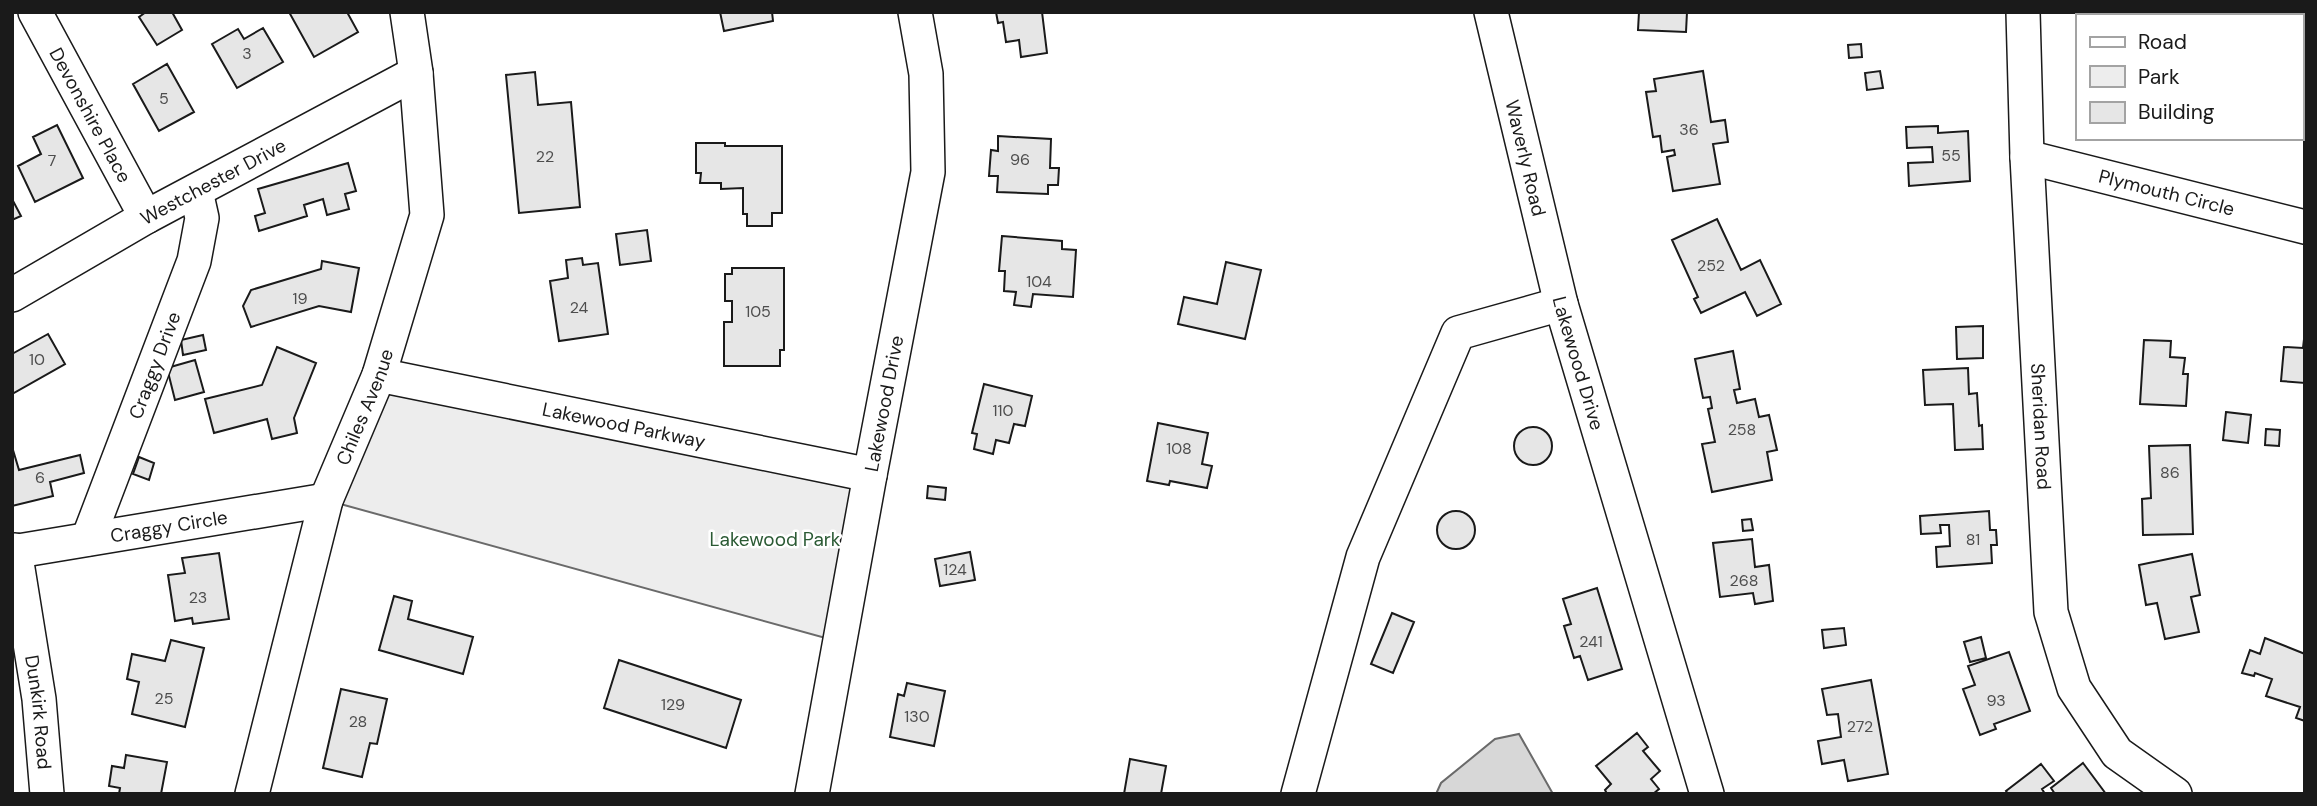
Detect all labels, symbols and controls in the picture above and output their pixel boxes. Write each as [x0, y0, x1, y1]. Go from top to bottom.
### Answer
legend [2076, 14, 2303, 140]
text: Road [2138, 28, 2187, 56]
street label: Devonshire Place [44, 43, 137, 187]
house number: 3 [242, 43, 252, 64]
text: Park [2138, 63, 2180, 91]
house number: 5 [159, 88, 169, 109]
street label: Waverly Road [1499, 97, 1552, 219]
text: Building [2138, 98, 2215, 126]
house number: 36 [1679, 119, 1699, 140]
street label: Westchester Drive [136, 133, 290, 231]
house number: 55 [1941, 145, 1961, 166]
house number: 22 [536, 146, 554, 167]
house number: 96 [1010, 149, 1030, 170]
house number: 7 [48, 150, 56, 171]
street label: Plymouth Circle [2096, 164, 2237, 222]
house number: 252 [1697, 255, 1725, 276]
house number: 104 [1026, 271, 1052, 292]
house number: 19 [292, 288, 308, 309]
street label: Lakewood Drive [1547, 294, 1610, 433]
house number: 24 [570, 297, 589, 318]
house number: 105 [745, 301, 771, 322]
street label: Craggy Drive [123, 308, 187, 423]
street label: Lakewood Drive [859, 333, 909, 474]
street label: Chiles Avenue [330, 346, 399, 469]
house number: 10 [29, 349, 45, 370]
street label: Sheridan Road [2025, 363, 2057, 491]
street label: Lakewood Parkway [540, 397, 708, 454]
house number: 110 [993, 400, 1014, 421]
house number: 258 [1728, 419, 1756, 440]
house number: 108 [1166, 438, 1192, 459]
house number: 86 [2160, 462, 2180, 483]
house number: 6 [35, 467, 45, 488]
street label: Craggy Circle [108, 504, 230, 549]
park label: Lakewood Park [710, 527, 841, 552]
house number: 81 [1966, 529, 1980, 550]
house number: 124 [943, 559, 967, 580]
house number: 268 [1730, 570, 1759, 591]
house number: 23 [189, 587, 207, 608]
house number: 241 [1579, 631, 1603, 652]
street label: Dunkirk Road [19, 653, 57, 770]
house number: 25 [155, 688, 173, 709]
house number: 93 [1986, 690, 2006, 711]
house number: 129 [661, 694, 685, 715]
house number: 130 [904, 706, 930, 727]
house number: 28 [349, 711, 367, 732]
house number: 272 [1847, 716, 1873, 737]

